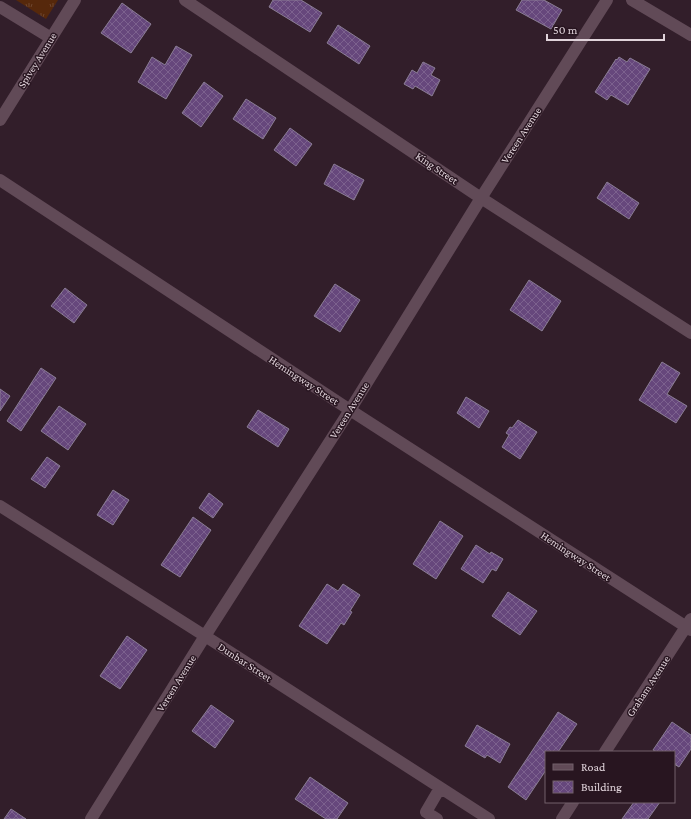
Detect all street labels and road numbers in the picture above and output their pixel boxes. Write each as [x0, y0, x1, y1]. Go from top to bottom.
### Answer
street label: Spivey Avenue [15, 30, 60, 90]
street label: Vereen Avenue [498, 105, 544, 165]
street label: King Street [413, 150, 461, 187]
street label: Hemingway Street [266, 353, 342, 408]
street label: Vereen Avenue [327, 379, 371, 440]
street label: Hemingway Street [538, 529, 614, 584]
street label: Dunbar Street [216, 640, 274, 684]
street label: Vereen Avenue [154, 652, 198, 713]
street label: Graham Avenue [624, 653, 672, 719]

